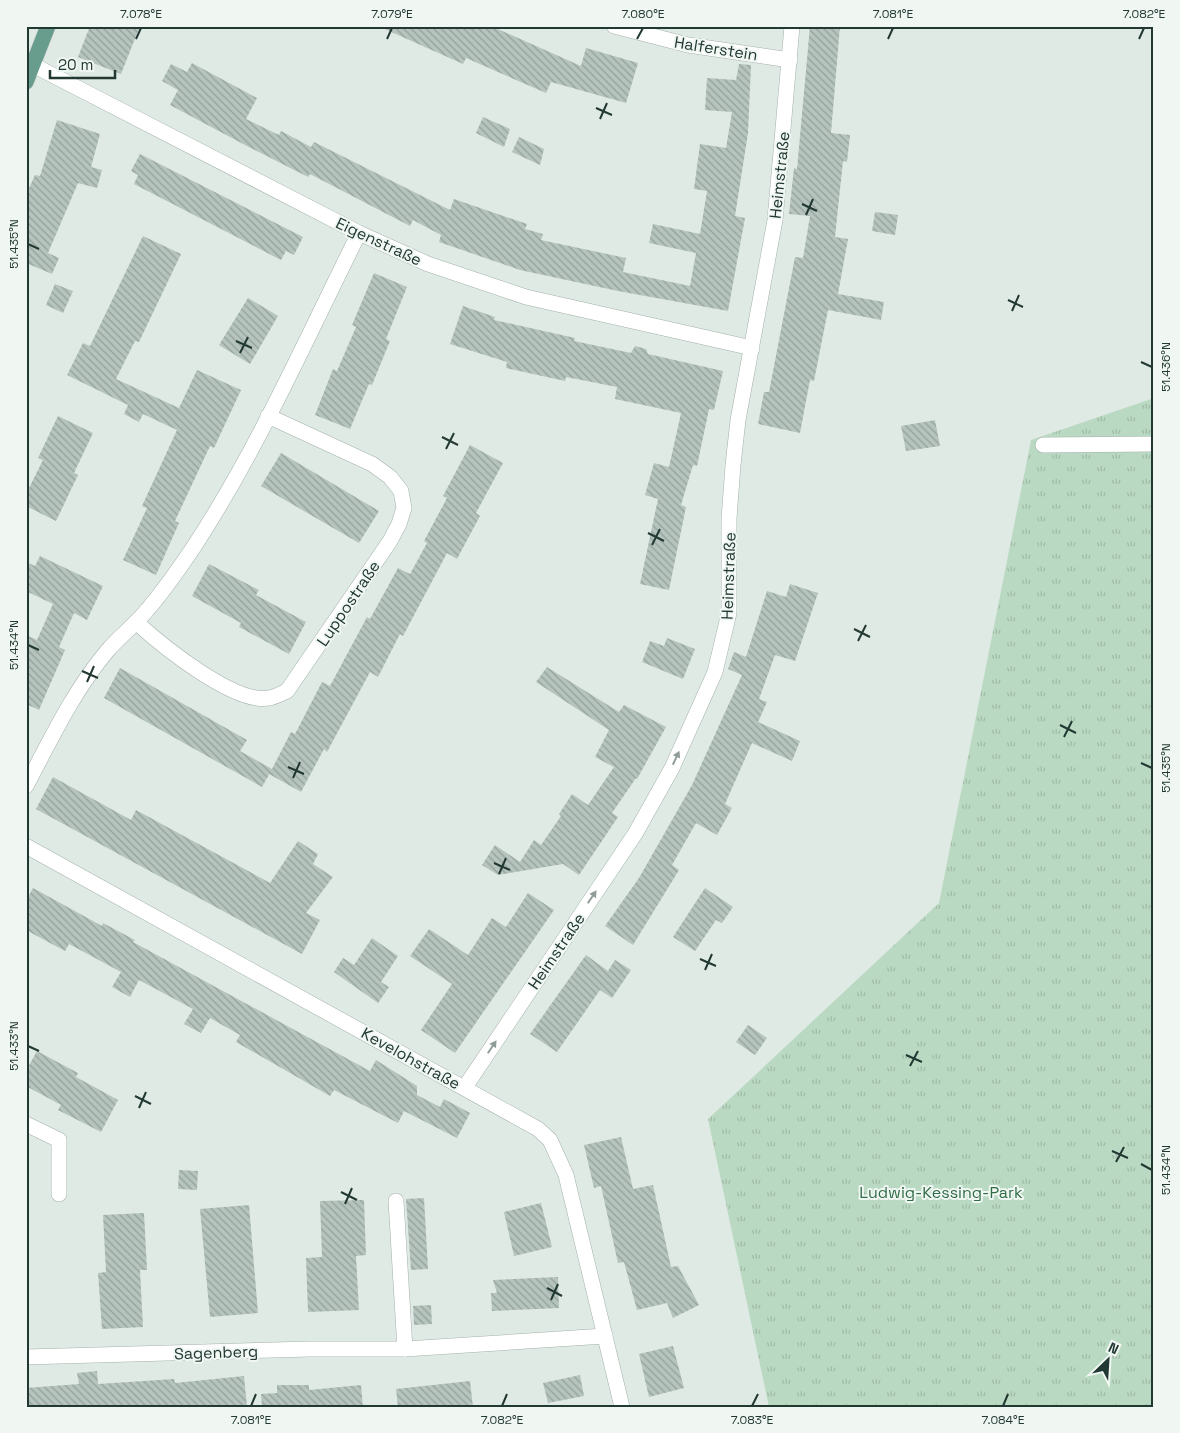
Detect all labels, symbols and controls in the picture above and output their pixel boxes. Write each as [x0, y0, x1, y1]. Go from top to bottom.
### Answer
text: 7.078°E [120, 6, 162, 22]
text: 7.079°E [371, 6, 413, 22]
text: 7.080°E [621, 6, 665, 22]
text: 7.081°E [873, 6, 913, 22]
text: 7.082°E [1123, 6, 1166, 22]
street label: Halferstein [673, 32, 759, 65]
scale bar [50, 48, 115, 80]
text: 20 m [58, 55, 93, 74]
street label: Heimstraße [764, 130, 795, 220]
street label: Eigenstraße [332, 212, 425, 271]
text: 51.435°N [6, 219, 22, 269]
text: 51.436°N [1158, 342, 1174, 392]
street label: Heimstraße [716, 532, 741, 620]
street label: Luppostraße [312, 556, 385, 650]
text: 51.434°N [6, 620, 22, 670]
text: 51.435°N [1158, 743, 1174, 793]
one-way arrow [672, 751, 680, 765]
one-way arrow [587, 891, 597, 904]
street label: Heimstraße [523, 909, 590, 994]
text: 51.433°N [6, 1021, 22, 1071]
street label: Kevelohstraße [358, 1023, 464, 1094]
one-way arrow [487, 1040, 496, 1053]
text: 51.434°N [1158, 1145, 1174, 1195]
park label: Ludwig-Kessing-Park [859, 1182, 1023, 1203]
north arrow [1082, 1336, 1132, 1386]
text: N [1105, 1338, 1122, 1358]
street label: Sagenberg [174, 1341, 258, 1364]
text: 7.081°E [231, 1412, 271, 1428]
text: 7.082°E [481, 1412, 524, 1428]
text: 7.083°E [731, 1412, 774, 1428]
text: 7.084°E [982, 1412, 1025, 1428]

